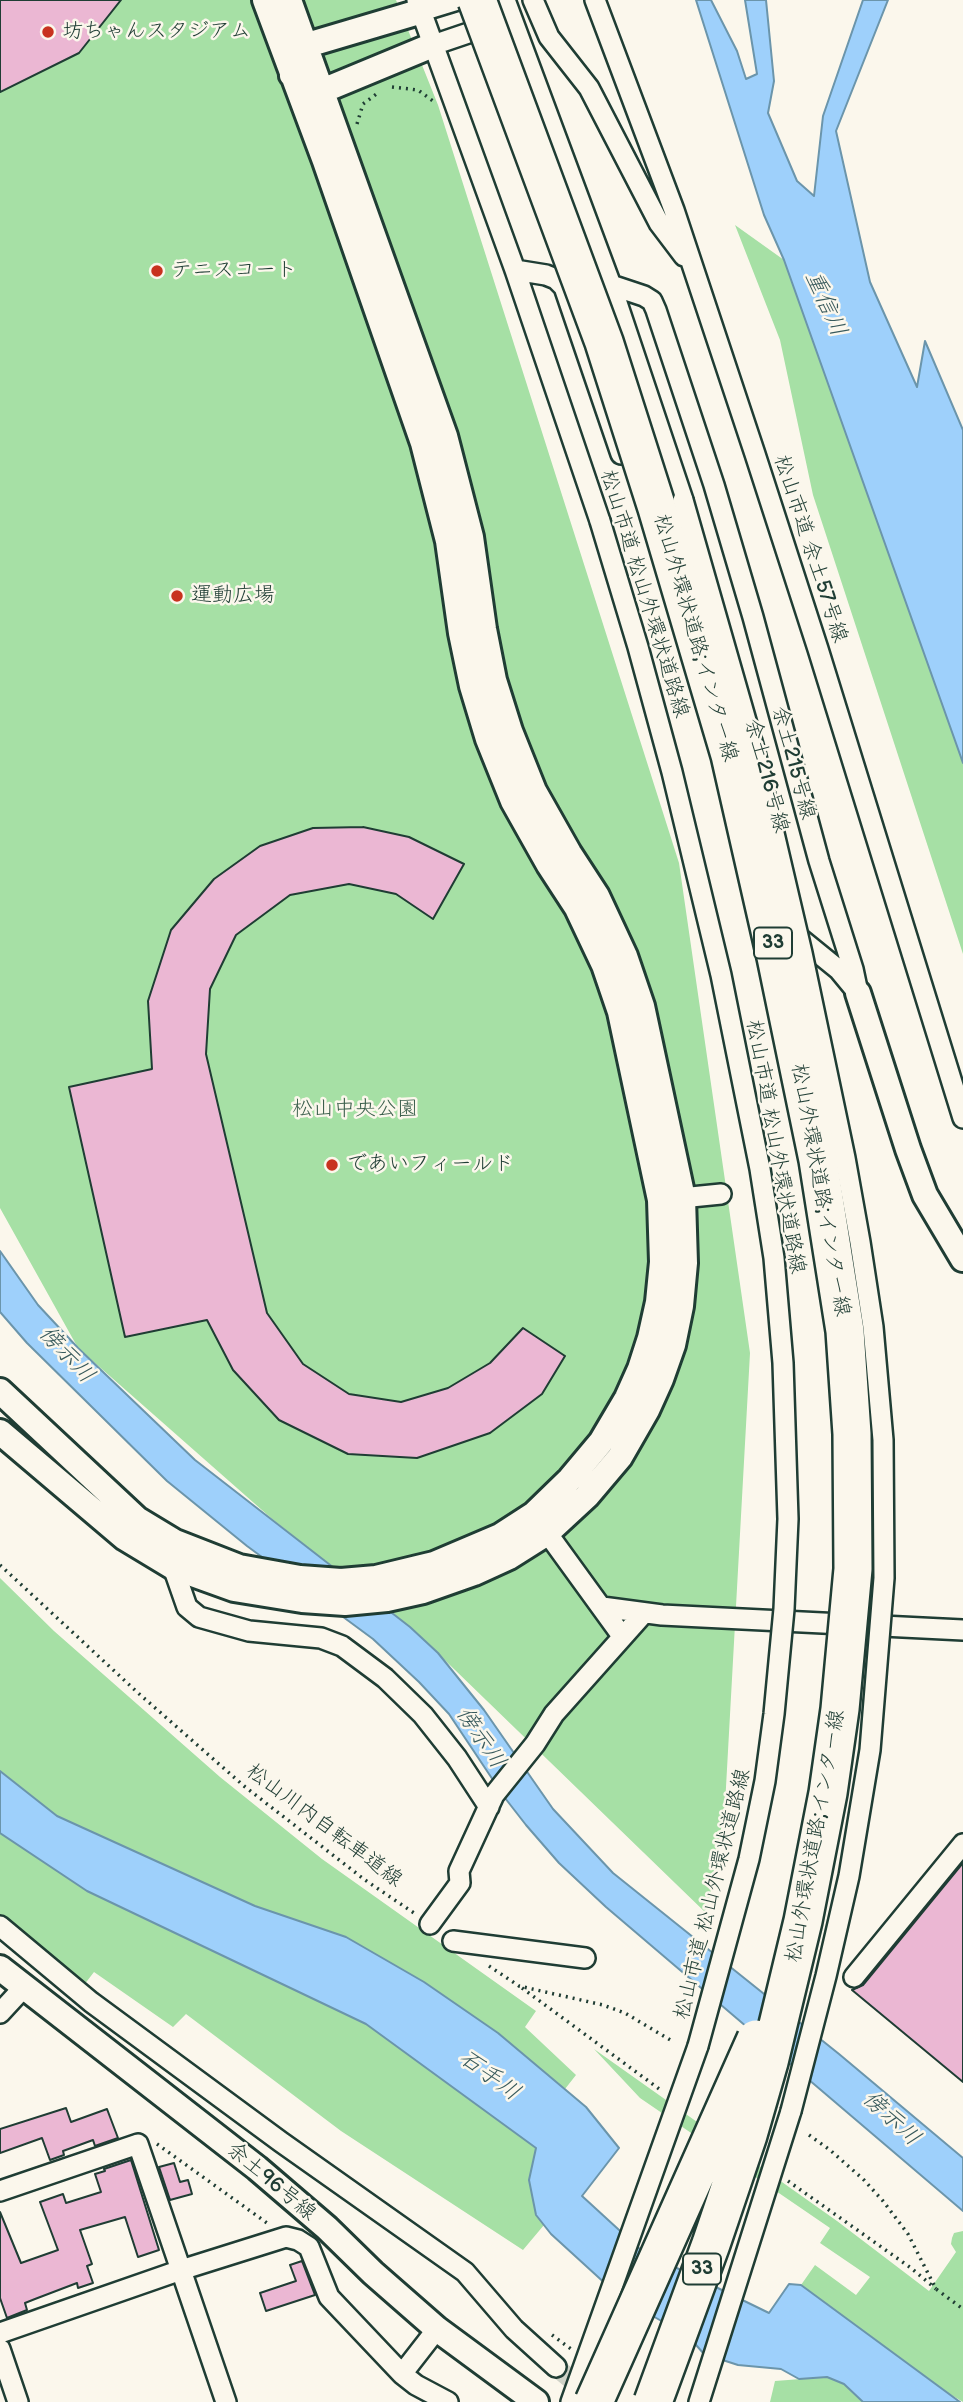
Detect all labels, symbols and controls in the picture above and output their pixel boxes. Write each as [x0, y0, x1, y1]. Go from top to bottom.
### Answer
place label: 坊ちゃんスタジアム [62, 19, 251, 45]
marker: 坊ちゃんスタジアム [40, 24, 56, 40]
place label: テニスコート [171, 258, 297, 284]
marker: テニスコート [149, 263, 165, 279]
water label: 重信川 [798, 267, 852, 341]
street label: 松山市道 余土57号線 [768, 452, 852, 646]
street label: 松山市道 松山外環状道路線 [594, 467, 694, 721]
street label: 松山外環状道路;インター線 [648, 511, 742, 765]
place label: 運動広場 [191, 583, 275, 609]
marker: 運動広場 [169, 588, 185, 604]
street label: 余土215号線 [766, 704, 820, 822]
street label: 余土216号線 [739, 716, 793, 836]
road number: 33 [754, 928, 792, 959]
street label: 松山市道 松山外環状道路線 [740, 1018, 810, 1276]
street label: 松山外環状道路;インター線 [785, 1062, 855, 1318]
park label: 松山中央公園 [292, 1097, 418, 1123]
place label: であいフィールド [346, 1152, 514, 1178]
marker: であいフィールド [324, 1157, 340, 1173]
water label: 傍示川 [32, 1320, 100, 1390]
water label: 傍示川 [449, 1702, 511, 1774]
street label: 松山外環状道路;インター線 [781, 1708, 851, 1964]
street label: 松山川内自転車道線 [241, 1759, 407, 1893]
street label: 松山市道 松山外環状道路線 [670, 1766, 756, 2022]
water label: 石手川 [453, 2045, 525, 2107]
water label: 傍示川 [856, 2085, 926, 2153]
street label: 余土96号線 [221, 2137, 321, 2227]
road number: 33 [683, 2254, 721, 2284]

